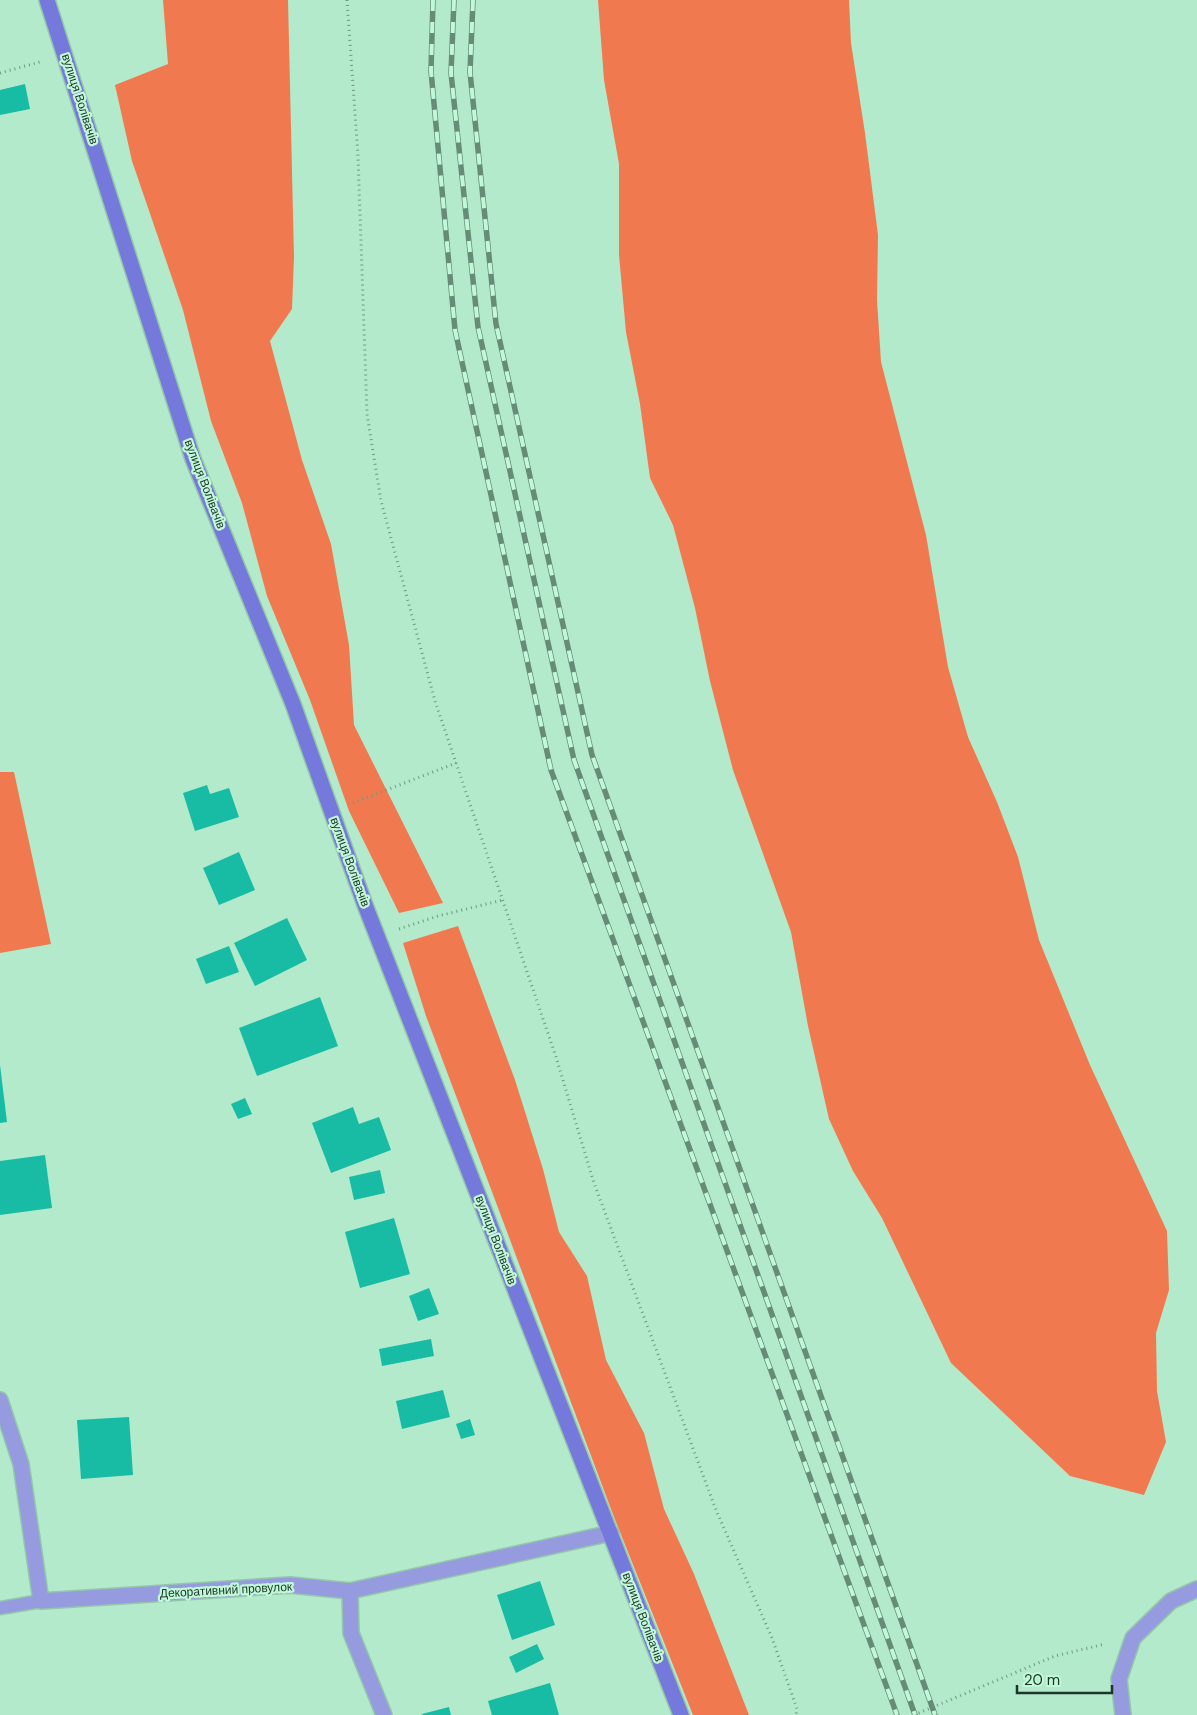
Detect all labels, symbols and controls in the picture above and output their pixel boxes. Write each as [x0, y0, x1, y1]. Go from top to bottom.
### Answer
street label: вулиця Волівачів [58, 52, 102, 146]
street label: вулиця Волівачів [181, 437, 229, 531]
street label: вулиця Волівачів [326, 815, 374, 909]
street label: вулиця Волівачів [472, 1193, 520, 1287]
street label: вулиця Волівачів [619, 1570, 667, 1664]
street label: Декоративний провулок [159, 1579, 293, 1601]
scale bar [1017, 1662, 1112, 1694]
text: 20 m [1024, 1670, 1060, 1690]

